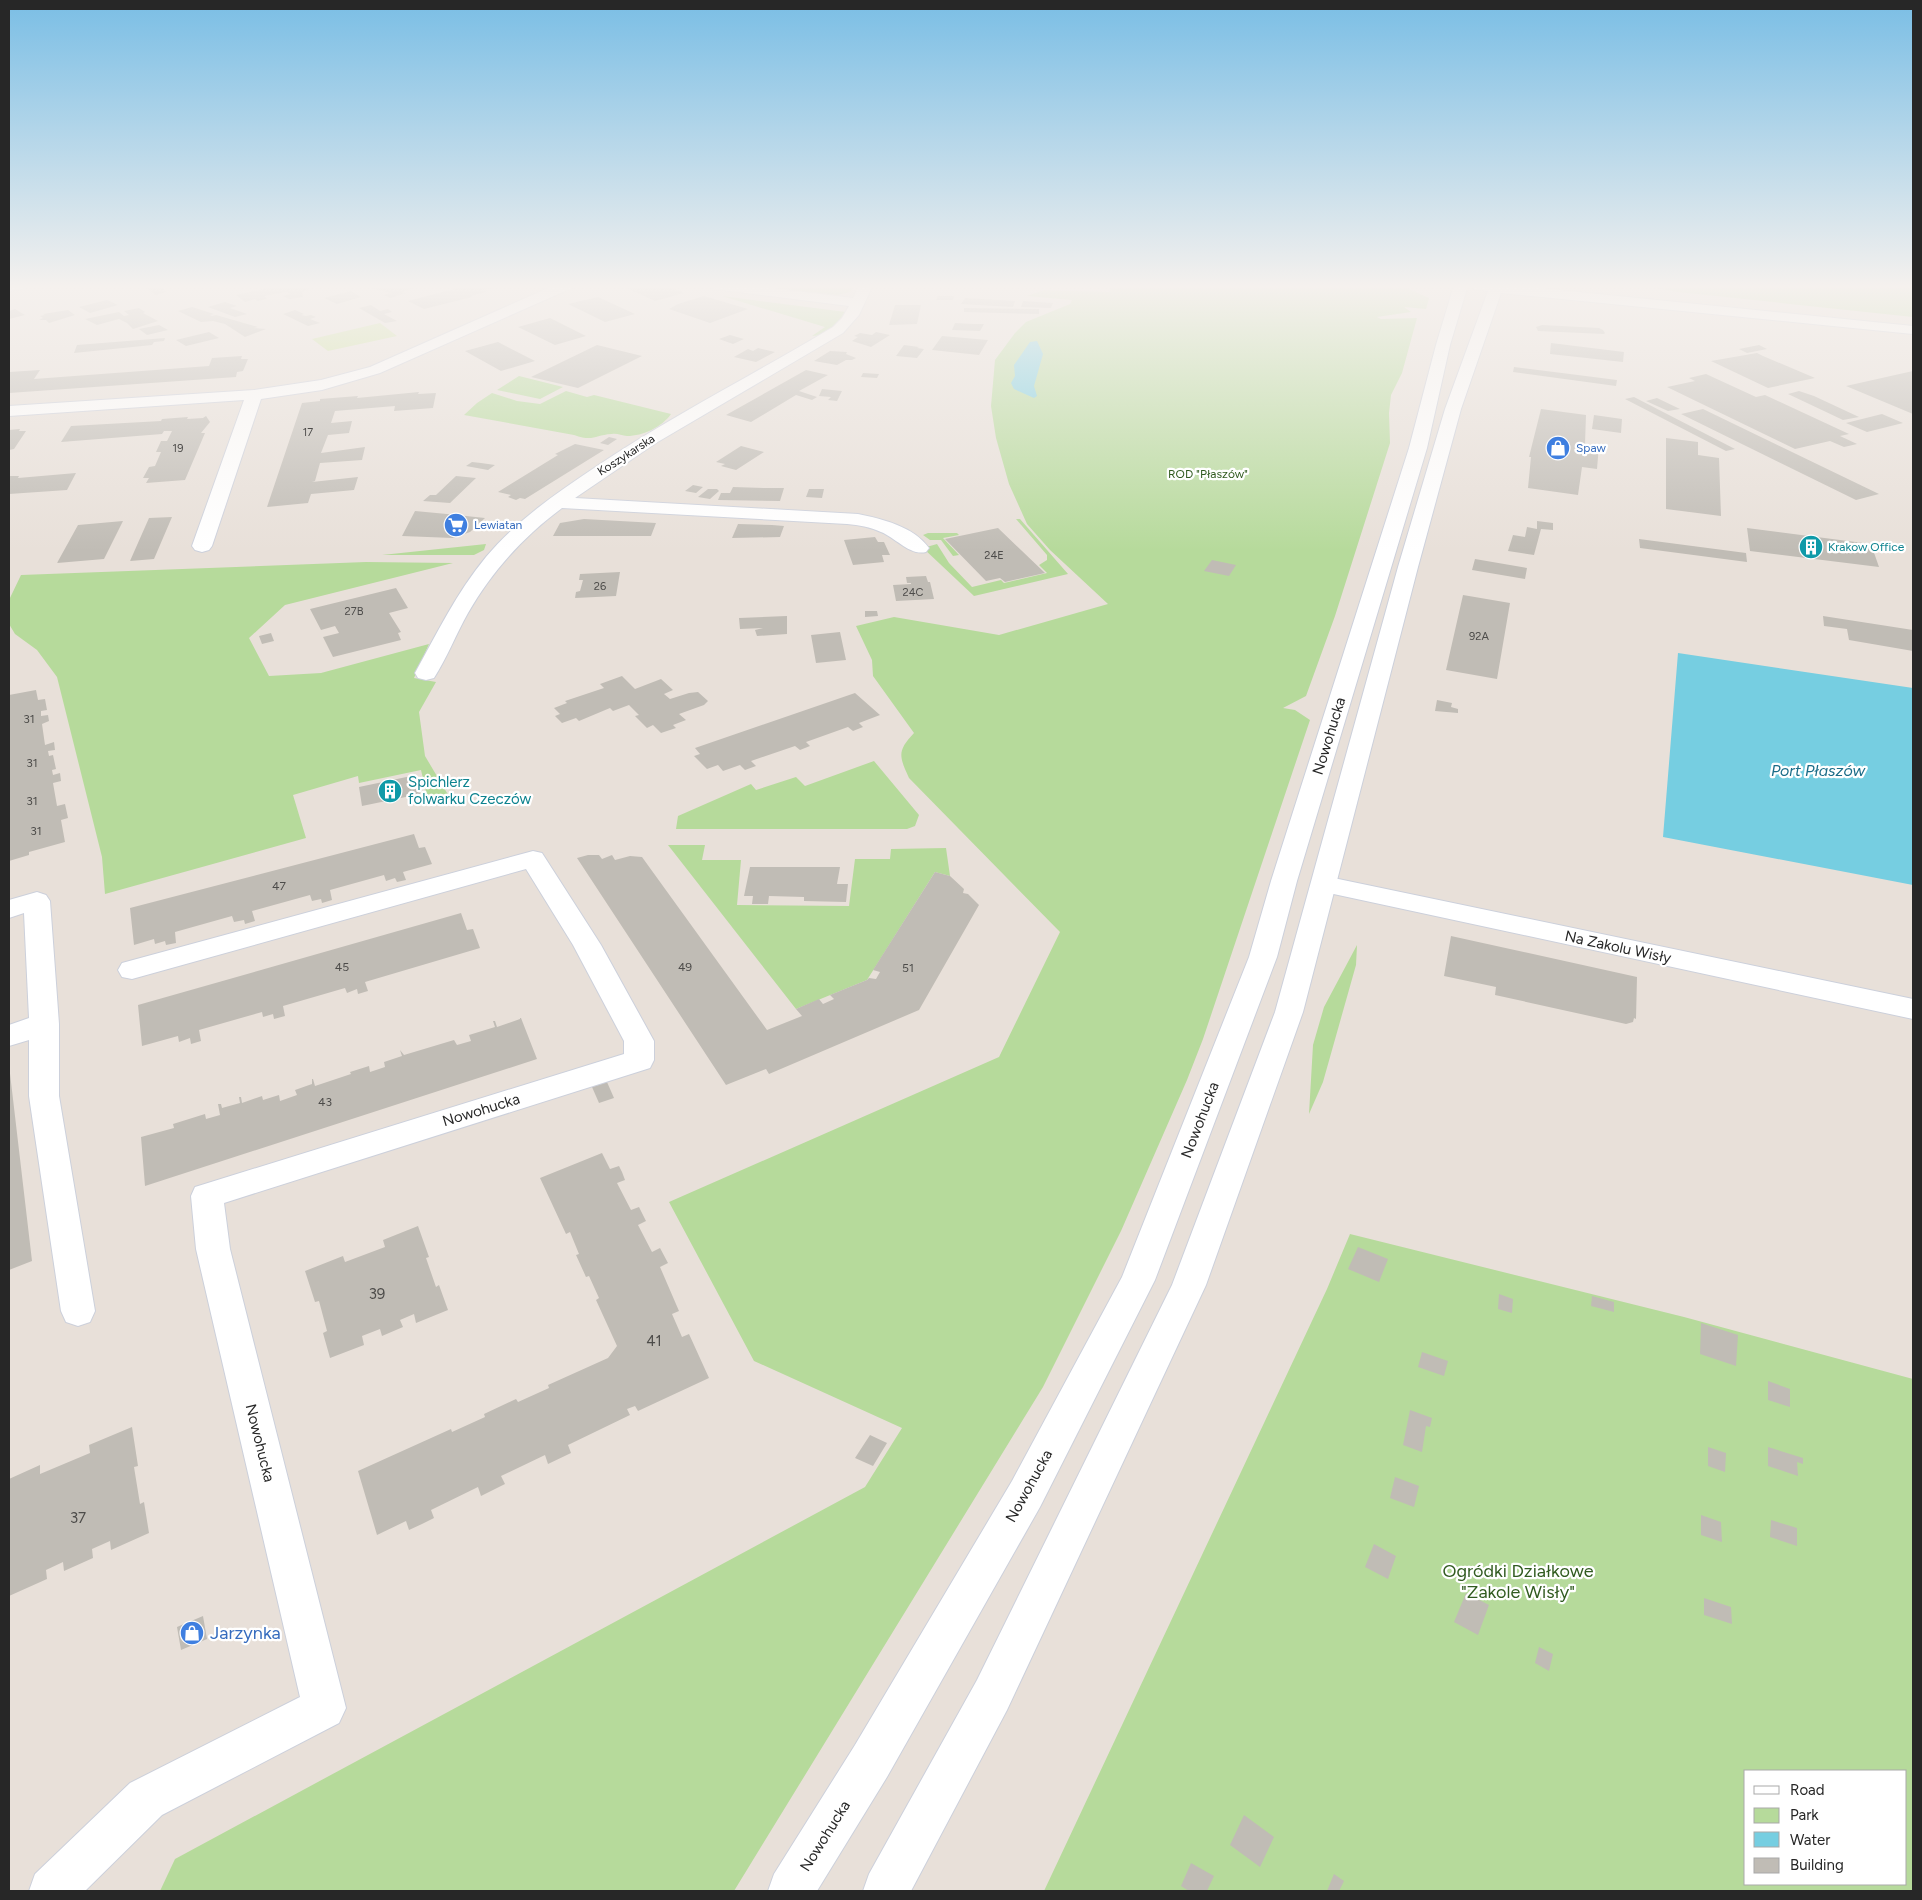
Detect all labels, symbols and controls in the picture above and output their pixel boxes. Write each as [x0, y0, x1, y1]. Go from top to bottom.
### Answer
house number: 17 [303, 426, 313, 439]
street label: Koszykarska [595, 431, 657, 479]
shop icon: Spaw [1545, 435, 1571, 461]
place label: Spaw [1576, 441, 1606, 455]
house number: 19 [173, 442, 183, 455]
park label: ROD "Płaszów" [1168, 467, 1248, 481]
supermarket icon: Lewiatan [443, 512, 469, 538]
place label: Lewiatan [474, 518, 523, 532]
building icon: Krakow Office [1798, 534, 1824, 560]
place label: Krakow Office [1828, 540, 1905, 554]
house number: 24E [984, 549, 1004, 562]
house number: 26 [594, 580, 606, 593]
house number: 24C [903, 586, 924, 599]
house number: 27B [345, 605, 364, 618]
house number: 92A [1469, 630, 1489, 643]
street label: Nowohucka [1309, 695, 1349, 777]
house number: 31 [23, 712, 35, 726]
house number: 31 [26, 756, 38, 770]
water label: Port Płaszów [1771, 761, 1867, 780]
place label: Spichlerz folwarku Czeczów [408, 773, 531, 808]
building icon: Spichlerz folwarku Czeczów [377, 778, 403, 804]
house number: 31 [26, 794, 38, 808]
house number: 31 [30, 824, 42, 838]
house number: 47 [272, 879, 286, 893]
street label: Na Zakolu Wisły [1563, 927, 1673, 967]
house number: 45 [335, 960, 349, 974]
house number: 49 [678, 960, 692, 974]
house number: 51 [902, 961, 914, 975]
street label: Nowohucka [1177, 1079, 1223, 1161]
street label: Nowohucka [440, 1090, 522, 1130]
house number: 43 [318, 1095, 332, 1109]
house number: 39 [369, 1285, 385, 1303]
house number: 41 [646, 1332, 662, 1350]
street label: Nowohucka [242, 1402, 278, 1484]
street label: Nowohucka [1002, 1447, 1056, 1525]
house number: 37 [70, 1509, 86, 1527]
park label: Ogródki Działkowe "Zakole Wisły" [1442, 1560, 1594, 1603]
shop icon: Jarzynka [179, 1620, 205, 1646]
place label: Jarzynka [210, 1622, 281, 1644]
legend [1744, 1770, 1907, 1885]
text: Road [1790, 1781, 1825, 1799]
street label: Nowohucka [796, 1797, 854, 1875]
text: Park [1790, 1806, 1819, 1824]
text: Water [1790, 1831, 1830, 1849]
text: Building [1790, 1856, 1844, 1874]

